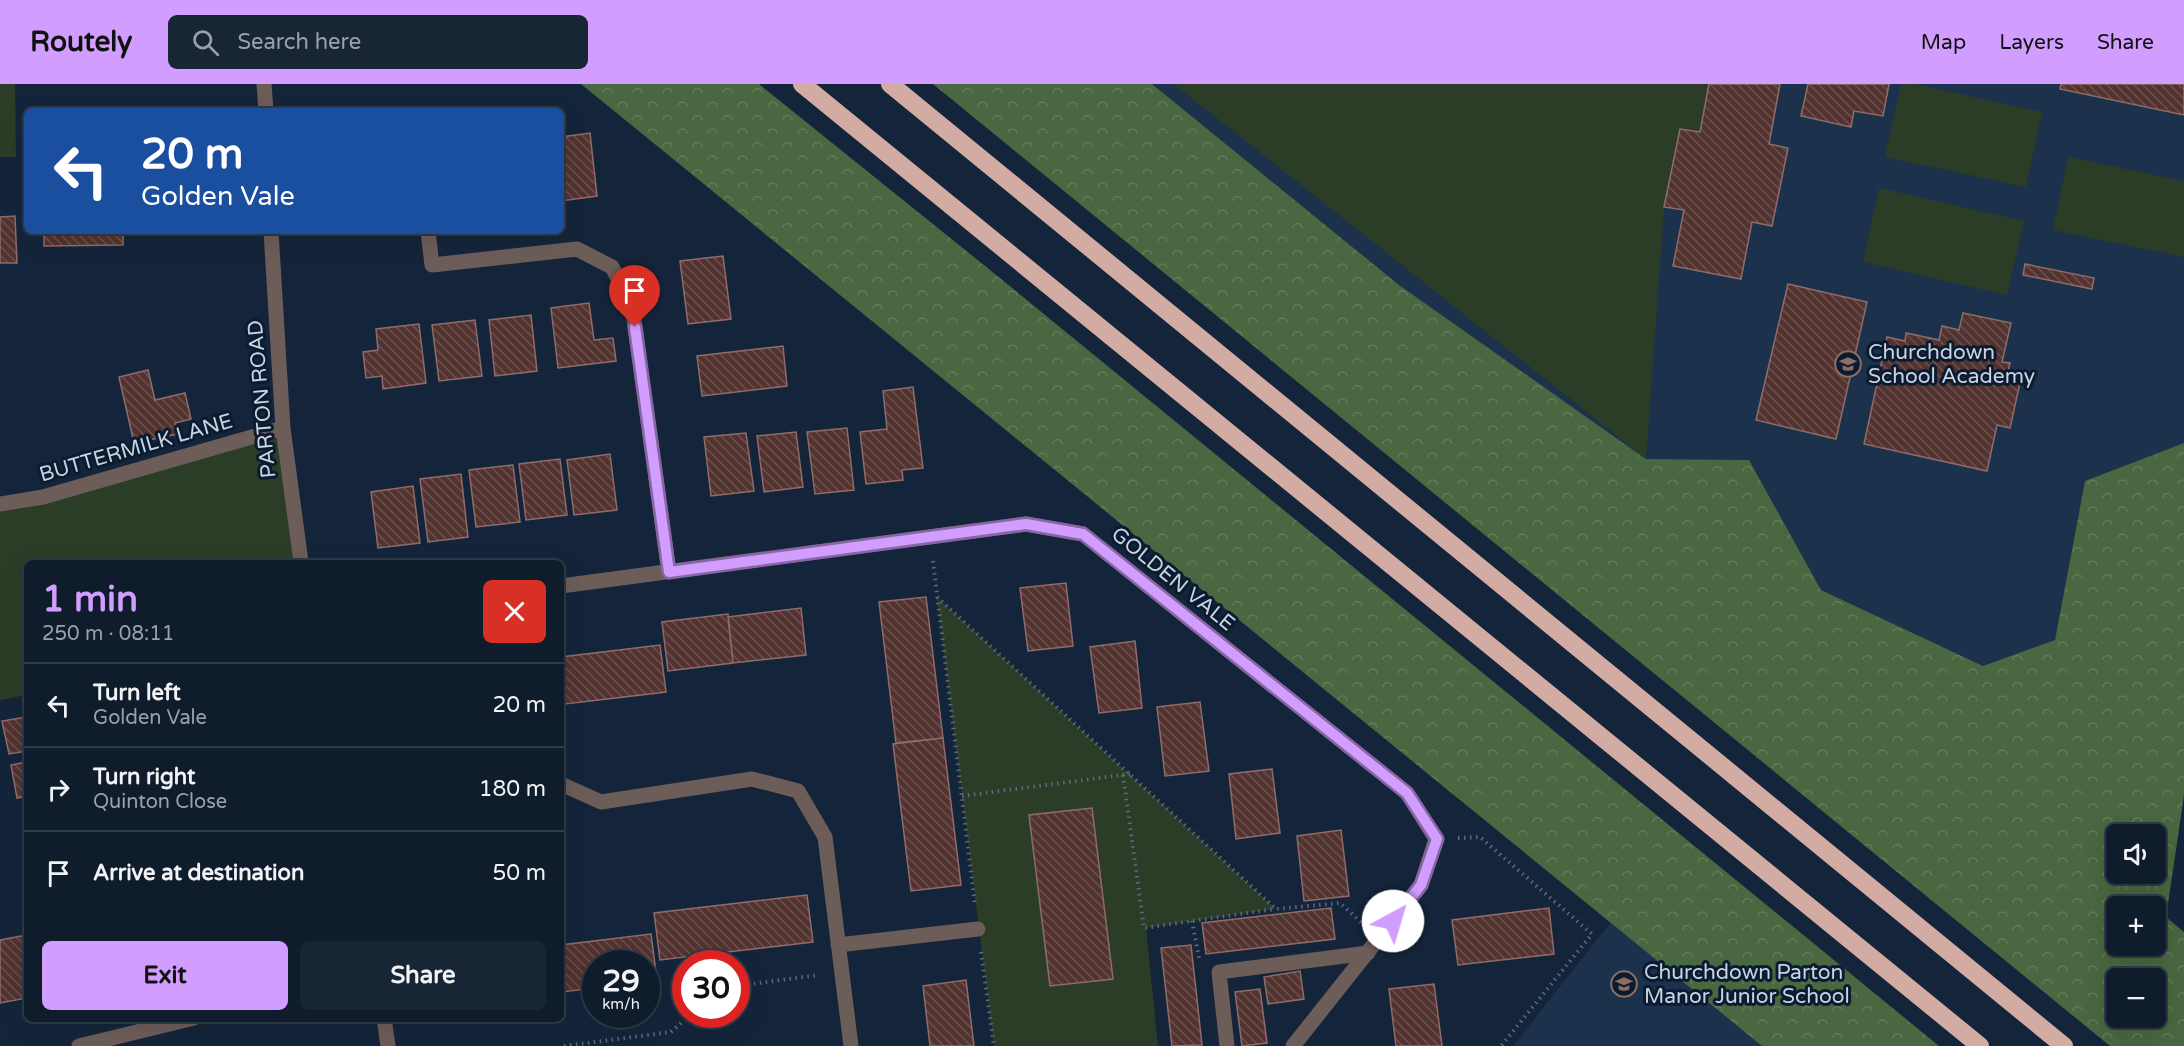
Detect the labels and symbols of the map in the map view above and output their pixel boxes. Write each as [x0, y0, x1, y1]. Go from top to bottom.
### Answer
pin [609, 265, 660, 327]
street label: PARTON ROAD [243, 319, 281, 479]
place label: Churchdown School Academy [1868, 340, 2035, 389]
school or university icon: Churchdown School Academy [1833, 349, 1863, 379]
street label: BUTTERMILK LANE [36, 408, 236, 488]
street label: GOLDEN VALE [1106, 522, 1240, 636]
position arrow [1361, 889, 1425, 953]
speed limit sign: 30 [672, 950, 750, 1028]
place label: Churchdown Parton Manor Junior School [1644, 960, 1850, 1009]
school or university icon: Churchdown Parton Manor Junior School [1609, 969, 1639, 999]

